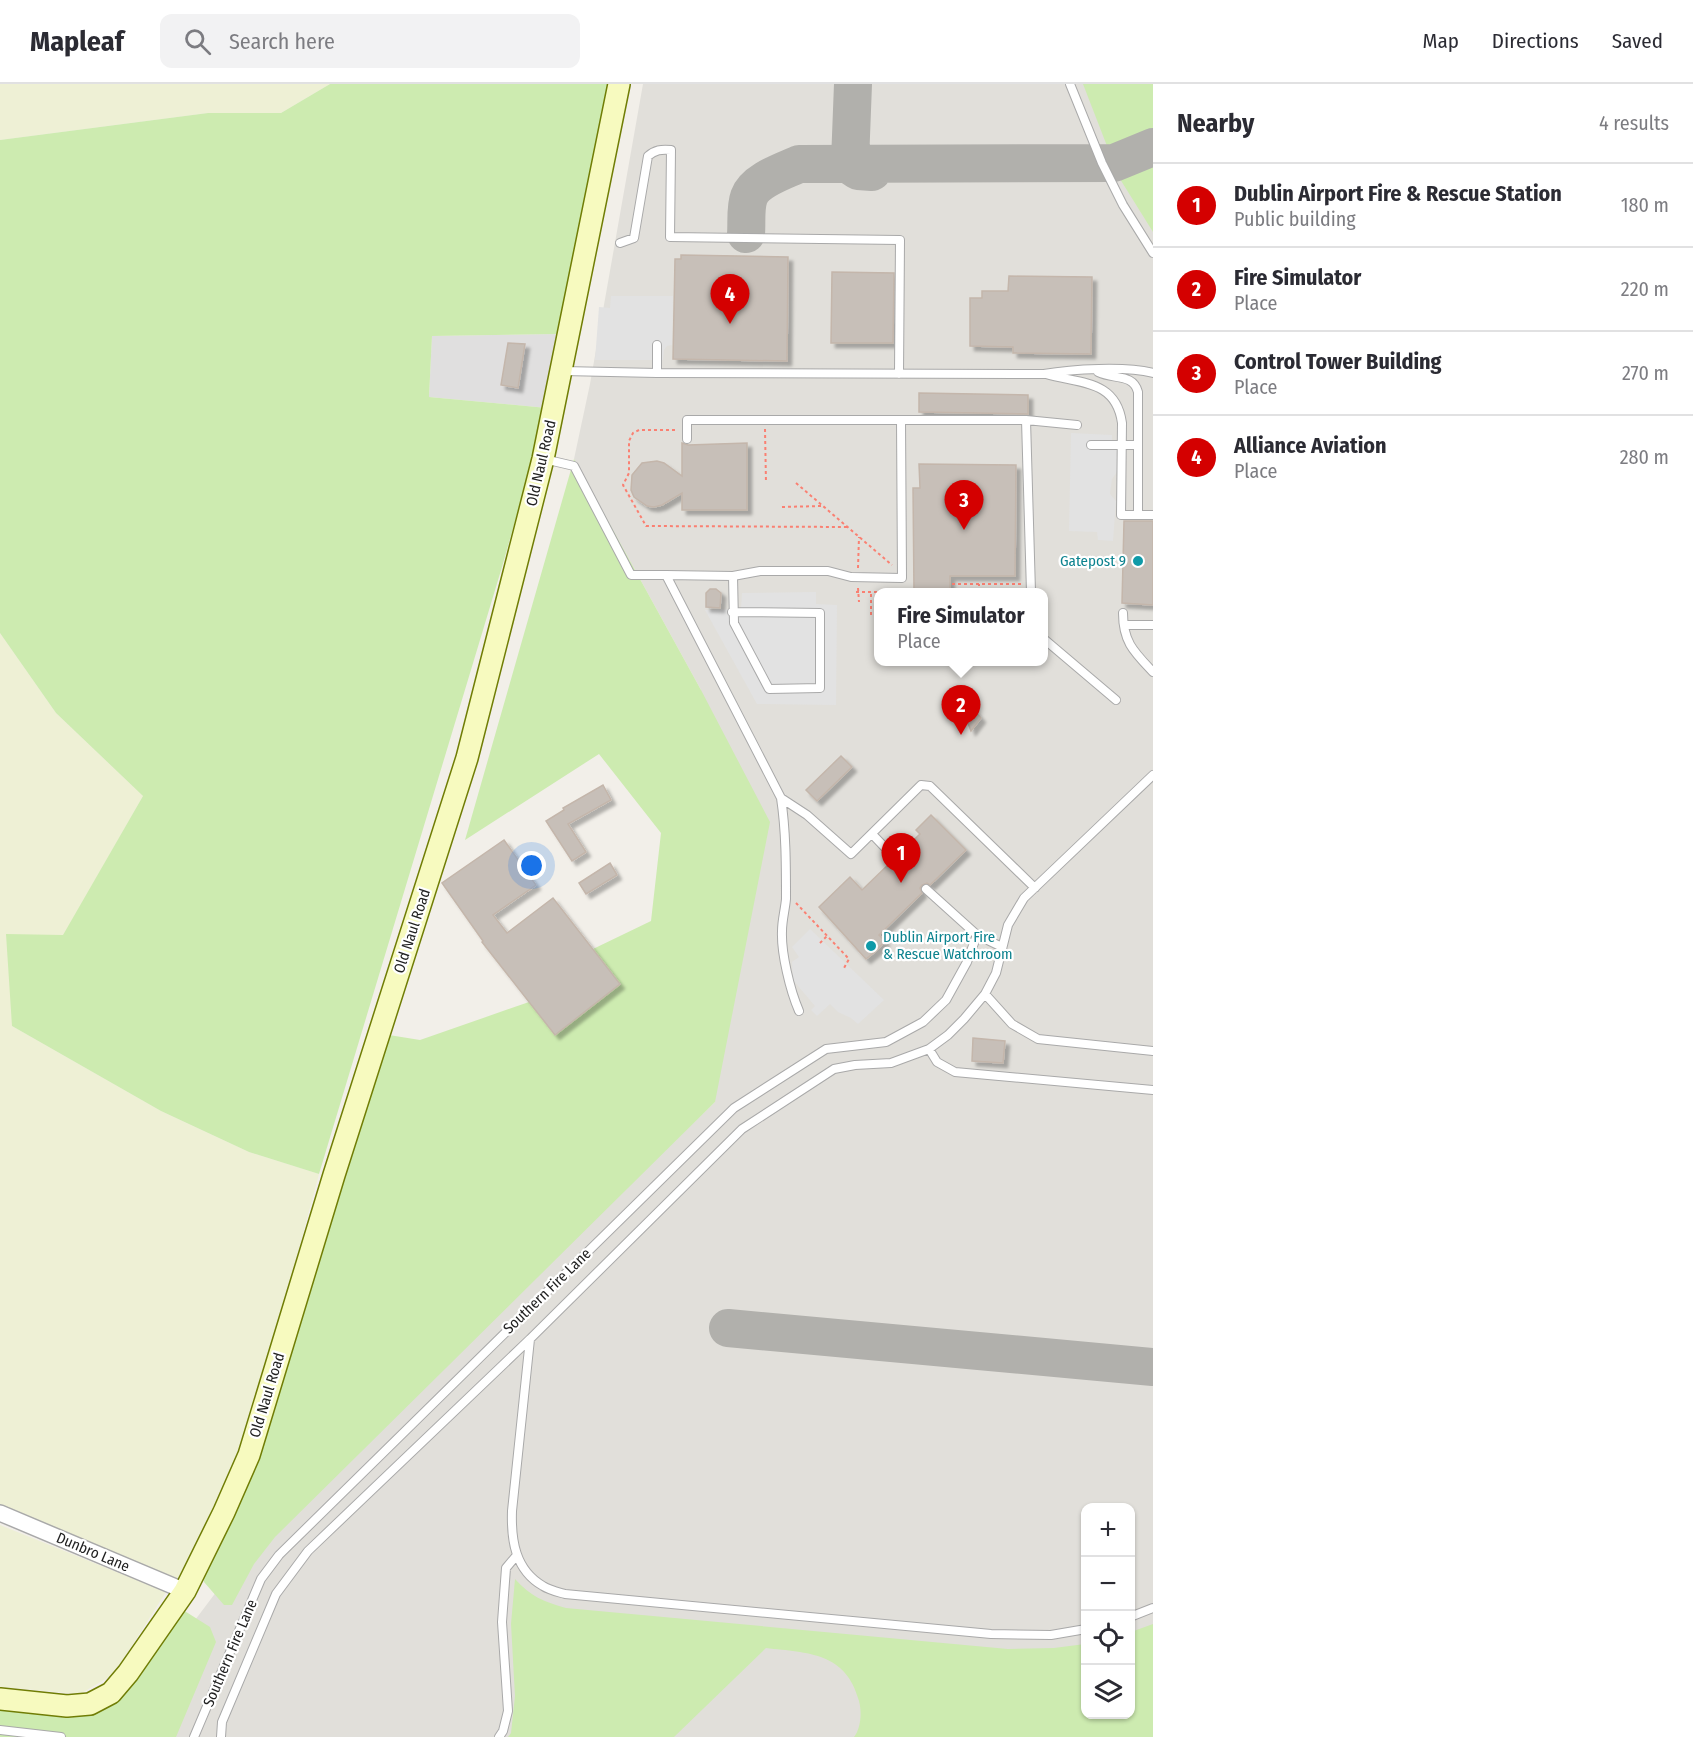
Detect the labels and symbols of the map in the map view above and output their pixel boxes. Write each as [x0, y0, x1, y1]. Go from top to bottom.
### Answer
pin: 4 [710, 274, 750, 324]
street label: Old Naul Road [522, 418, 560, 508]
pin: 3 [944, 480, 984, 530]
place label: Gatepost 9 [1060, 552, 1126, 570]
marker: Gatepost 9 [1131, 554, 1145, 568]
pin: 2 [942, 686, 980, 735]
pin: 1 [882, 834, 920, 883]
your location [517, 851, 546, 880]
street label: Old Naul Road [390, 886, 434, 976]
place label: Dublin Airport Fire & Rescue Watchroom [883, 928, 1013, 963]
marker: Dublin Airport Fire & Rescue Watchroom [864, 939, 878, 953]
street label: Southern Fire Lane [499, 1245, 595, 1337]
street label: Old Naul Road [246, 1350, 288, 1440]
street label: Dunbro Lane [54, 1528, 132, 1576]
street label: Southern Fire Lane [199, 1597, 261, 1709]

